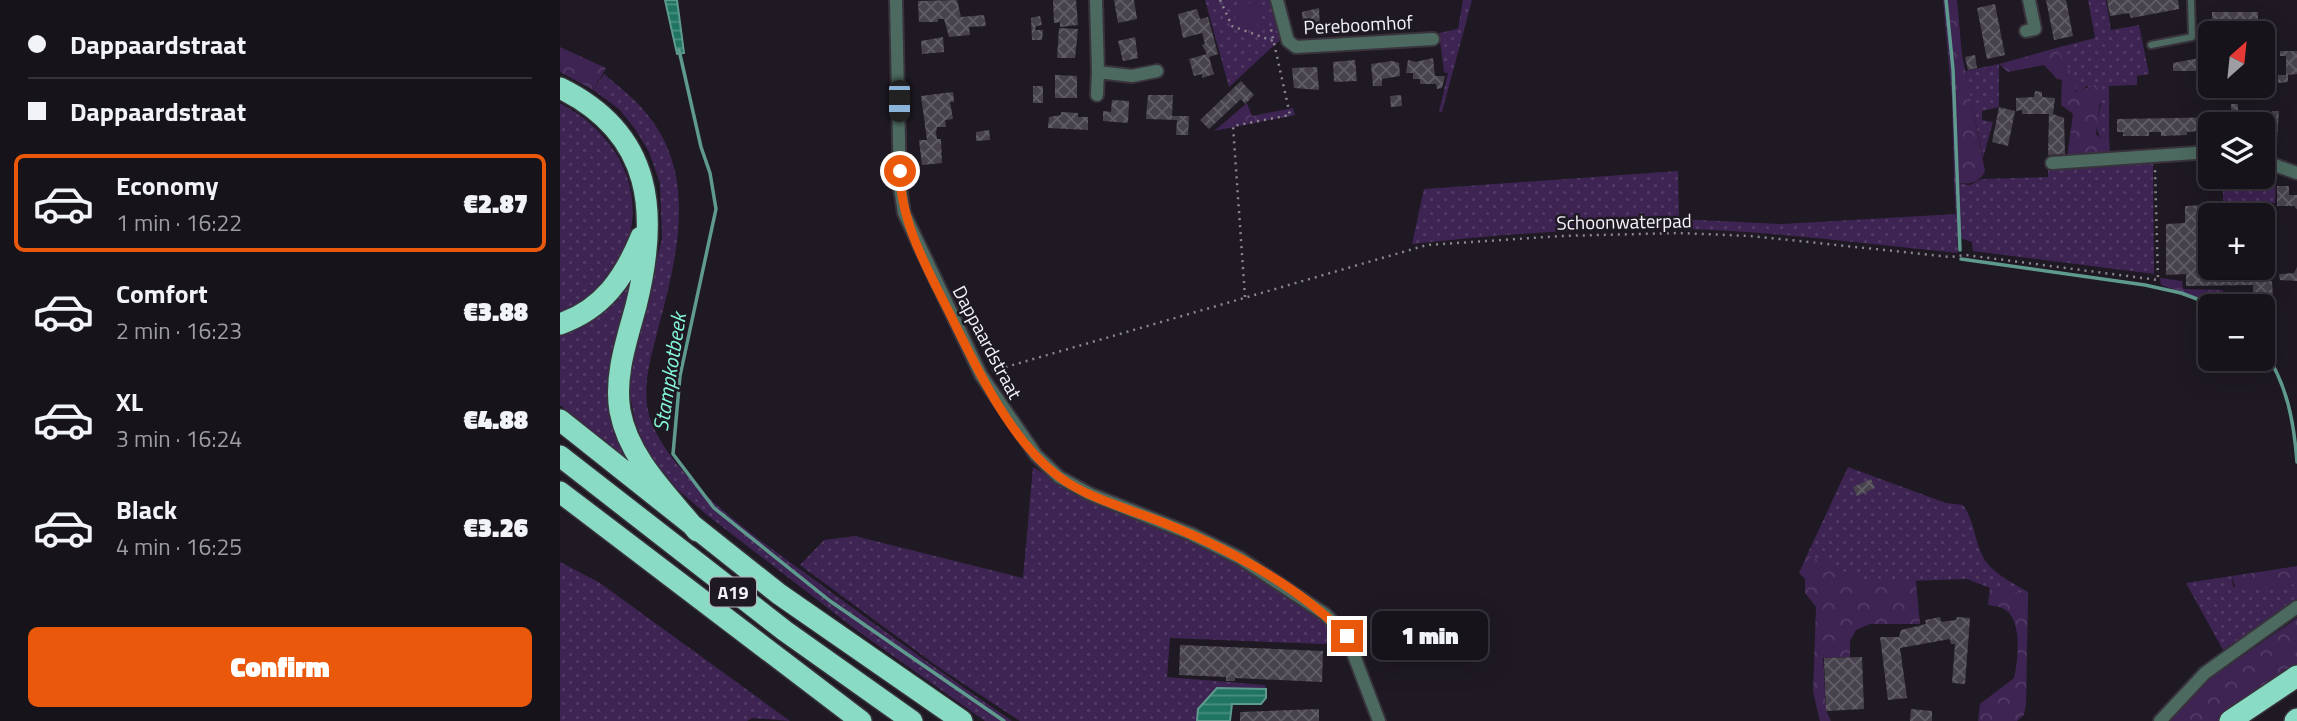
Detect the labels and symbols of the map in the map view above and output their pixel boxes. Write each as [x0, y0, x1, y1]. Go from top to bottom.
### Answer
street label: Pereboomhof [1303, 7, 1414, 41]
north arrow [2198, 21, 2275, 98]
car [889, 80, 910, 122]
route start [884, 155, 916, 187]
street label: Schoonwaterpad [1556, 205, 1692, 237]
street label: Dappaardstraat [946, 280, 1030, 404]
water label: Stampkotbeek [644, 308, 695, 434]
road number: A19 [710, 578, 756, 606]
callout: 1 min [1372, 612, 1487, 660]
route end [1331, 620, 1363, 652]

